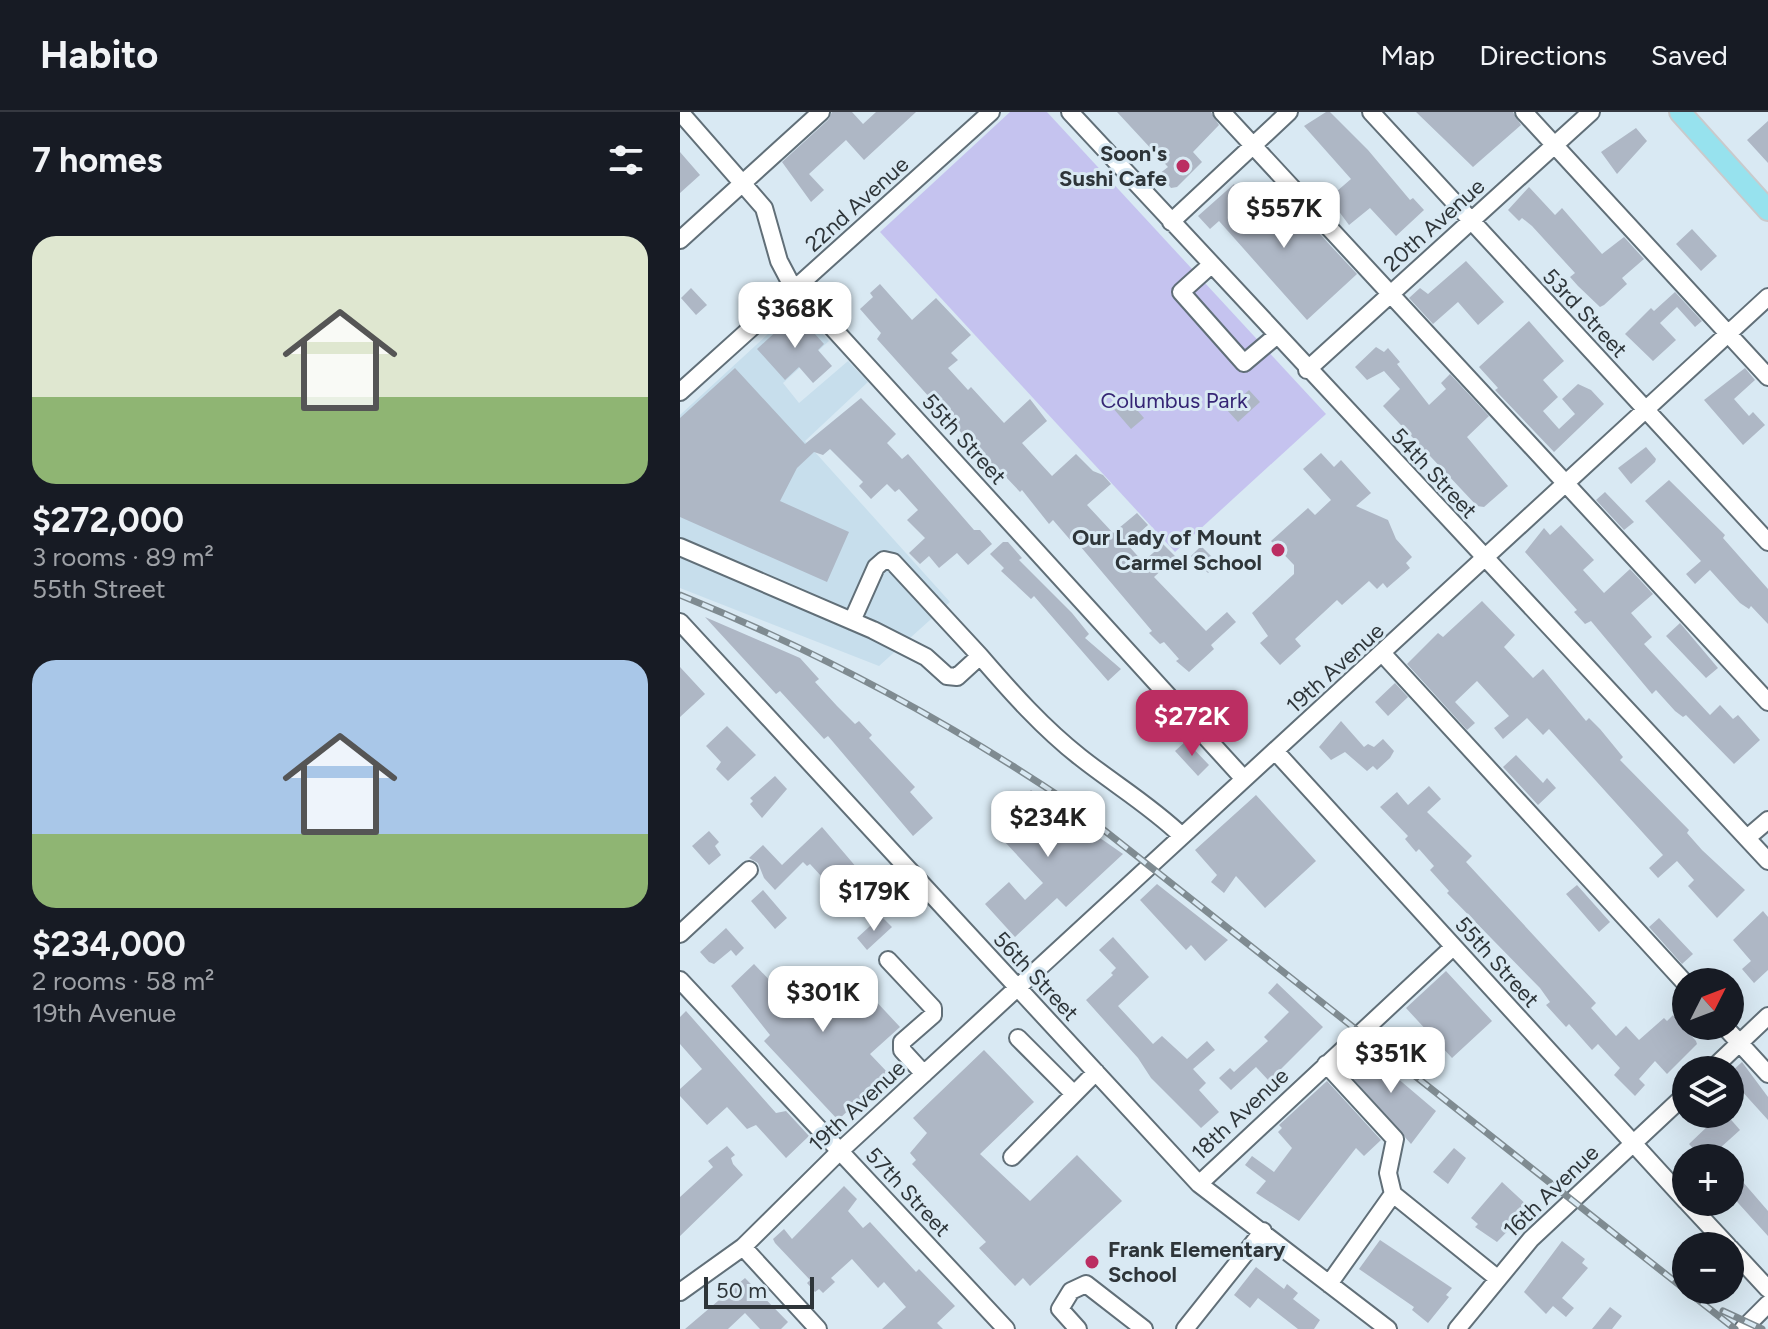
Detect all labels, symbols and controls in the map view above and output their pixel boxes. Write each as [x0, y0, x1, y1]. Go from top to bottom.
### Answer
text: Habito [40, 32, 158, 78]
text: Map [1381, 38, 1435, 72]
text: Directions [1479, 38, 1607, 72]
text: Saved [1651, 38, 1728, 72]
icon: filters [604, 138, 648, 182]
text: 7 homes [32, 140, 162, 181]
place label: Soon's Sushi Cafe [1059, 140, 1167, 192]
street label: 22nd Avenue [800, 151, 914, 257]
marker: Soon's Sushi Cafe [1174, 157, 1192, 175]
street label: 20th Avenue [1378, 173, 1490, 277]
pin: $557K [1228, 182, 1340, 250]
text: $557K [1246, 192, 1322, 224]
street label: 53rd Street [1537, 263, 1633, 363]
pin: $368K [739, 282, 851, 350]
icon: home [268, 288, 412, 432]
text: $368K [756, 292, 834, 324]
park label: Columbus Park [1100, 387, 1248, 414]
street label: 55th Street [916, 388, 1012, 490]
street label: 54th Street [1385, 422, 1483, 524]
text: $272,000 [32, 500, 184, 541]
place label: Our Lady of Mount Carmel School [1072, 524, 1262, 576]
text: 3 rooms · 89 m² [32, 541, 214, 573]
marker: Our Lady of Mount Carmel School [1269, 541, 1287, 559]
text: 55th Street [32, 573, 165, 605]
street label: 19th Avenue [1281, 617, 1389, 719]
pin: $272K [1136, 690, 1248, 758]
text: $272K [1154, 700, 1230, 732]
icon: home [268, 712, 412, 856]
pin: $234K [992, 791, 1104, 859]
text: $234K [1009, 801, 1087, 833]
pin: $179K [818, 865, 930, 933]
text: $179K [838, 875, 910, 907]
street label: 55th Street [1449, 911, 1545, 1013]
text: $234,000 [32, 924, 186, 965]
street label: 56th Street [988, 926, 1084, 1026]
text: 2 rooms · 58 m² [32, 965, 214, 997]
pin: $301K [767, 966, 879, 1034]
north arrow [1672, 968, 1744, 1040]
map controls [1672, 968, 1744, 1304]
text: $301K [786, 976, 860, 1008]
text: 19th Avenue [32, 997, 176, 1029]
pin: $351K [1335, 1027, 1447, 1095]
text: $351K [1355, 1037, 1427, 1069]
street label: 19th Avenue [803, 1055, 911, 1157]
button: layers [1672, 1056, 1744, 1128]
street label: 18th Avenue [1186, 1062, 1294, 1166]
street label: 16th Avenue [1498, 1139, 1604, 1243]
street label: 57th Street [860, 1142, 956, 1242]
button: + [1672, 1144, 1744, 1216]
button: − [1672, 1232, 1744, 1304]
place label: Frank Elementary School [1108, 1236, 1286, 1288]
marker: Frank Elementary School [1083, 1253, 1101, 1271]
scale bar [704, 1273, 814, 1309]
text: 50 m [716, 1277, 767, 1304]

